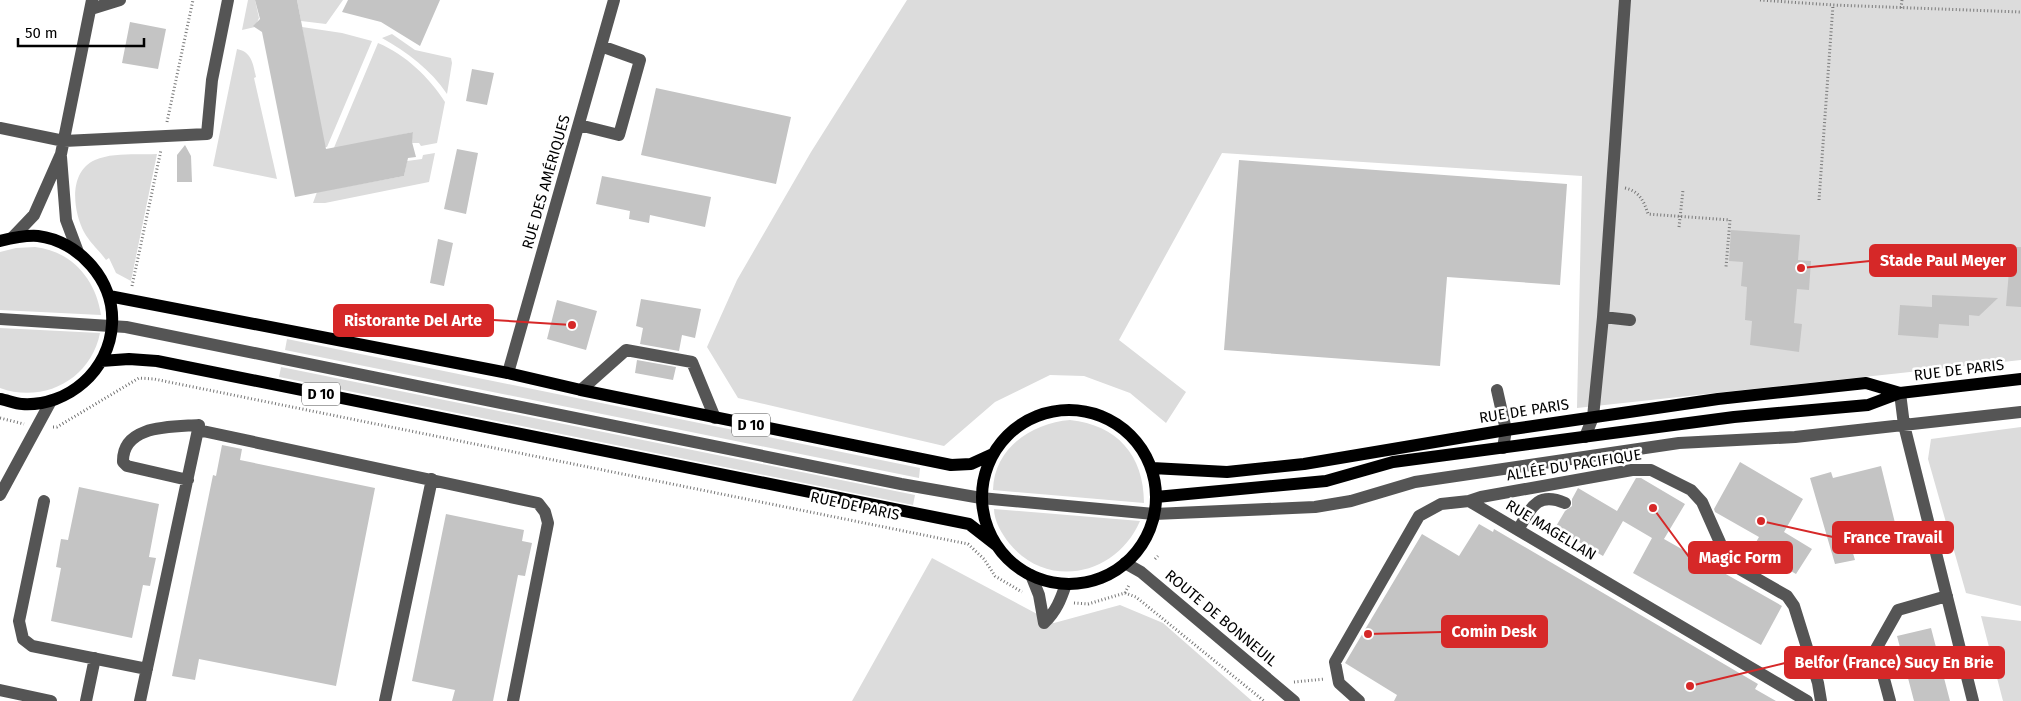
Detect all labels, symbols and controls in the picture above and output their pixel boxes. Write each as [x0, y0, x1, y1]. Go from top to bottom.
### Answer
scale bar [18, 15, 144, 47]
text: 50 m [25, 24, 58, 42]
street label: RUE DES AMÉRIQUES [518, 113, 574, 251]
callout: Stade Paul Meyer [1870, 245, 2016, 276]
text: Stade Paul Meyer [1880, 251, 2007, 270]
callout: Ristorante Del Arte [334, 305, 493, 336]
text: Ristorante Del Arte [344, 311, 482, 330]
street label: RUE DE PARIS [1913, 356, 2005, 384]
road number: D 10 [302, 382, 340, 406]
street label: RUE DE PARIS [1478, 395, 1570, 427]
road number: D 10 [732, 414, 770, 436]
street label: ALLÉE DU PACIFIQUE [1505, 445, 1643, 485]
street label: RUE DE PARIS [809, 488, 901, 524]
street label: RUE MAGELLAN [1503, 496, 1599, 564]
callout: France Travail [1833, 522, 1953, 553]
text: France Travail [1843, 528, 1943, 547]
callout: Magic Form [1689, 542, 1792, 573]
text: Magic Form [1699, 548, 1781, 567]
street label: ROUTE DE BONNEUIL [1161, 566, 1281, 670]
callout: Comin Desk [1442, 616, 1547, 647]
text: Comin Desk [1451, 622, 1537, 641]
callout: Belfor (France) Sucy En Brie [1785, 647, 2004, 678]
text: Belfor (France) Sucy En Brie [1795, 653, 1994, 672]

